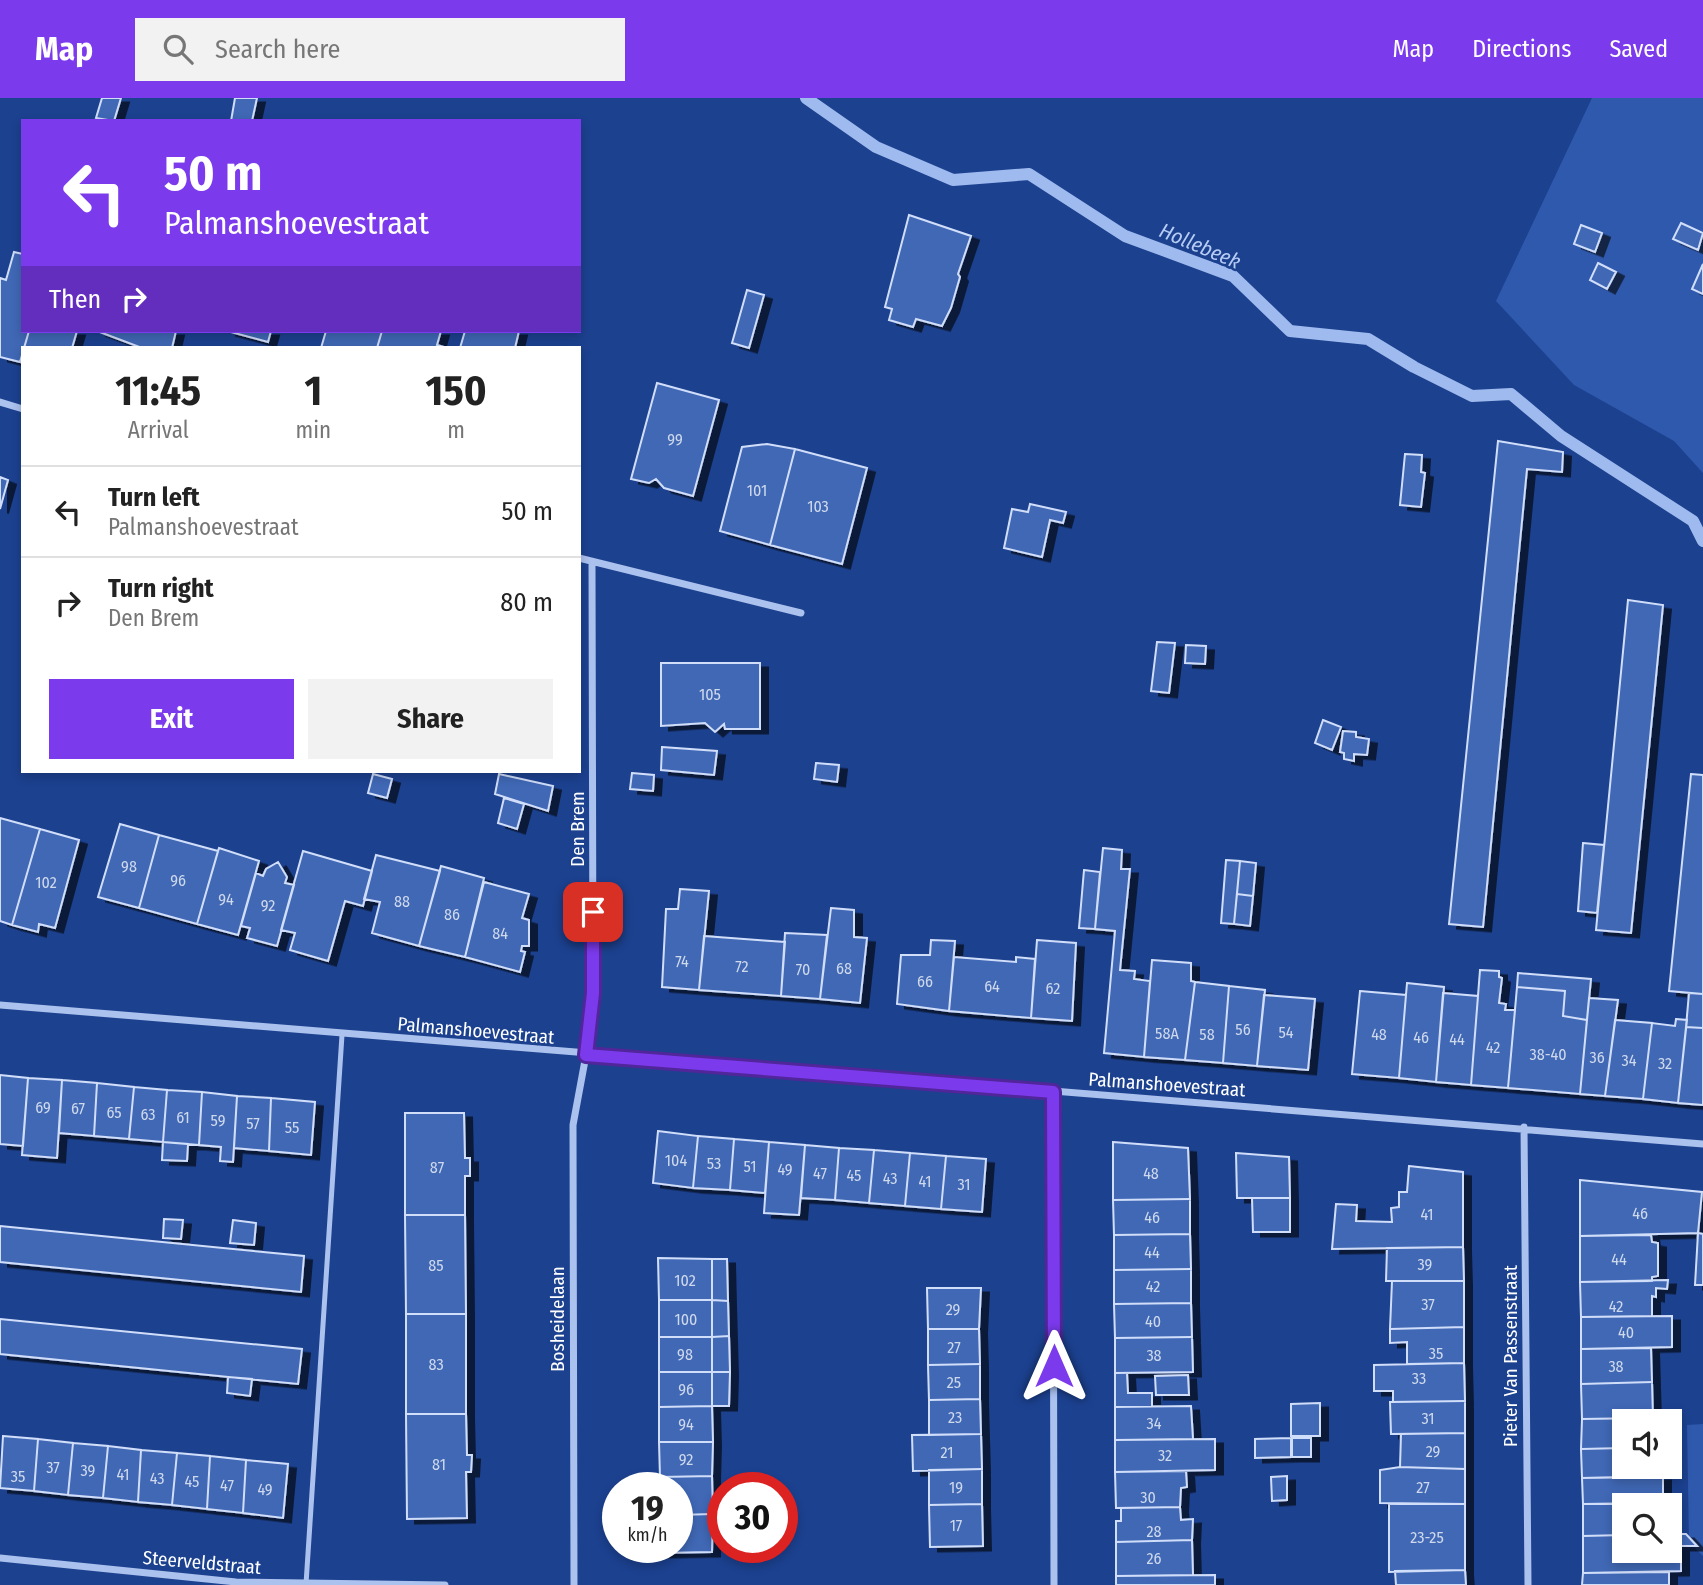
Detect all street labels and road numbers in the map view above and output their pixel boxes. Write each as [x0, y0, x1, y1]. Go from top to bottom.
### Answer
street label: Den Brem [566, 791, 589, 867]
street label: Palmanshoevestraat [397, 1012, 556, 1049]
street label: Palmanshoevestraat [1088, 1068, 1247, 1102]
street label: Pieter Van Passenstraat [1499, 1264, 1522, 1447]
street label: Bosheidelaan [546, 1266, 569, 1372]
street label: Steerveldstraat [142, 1546, 263, 1579]

